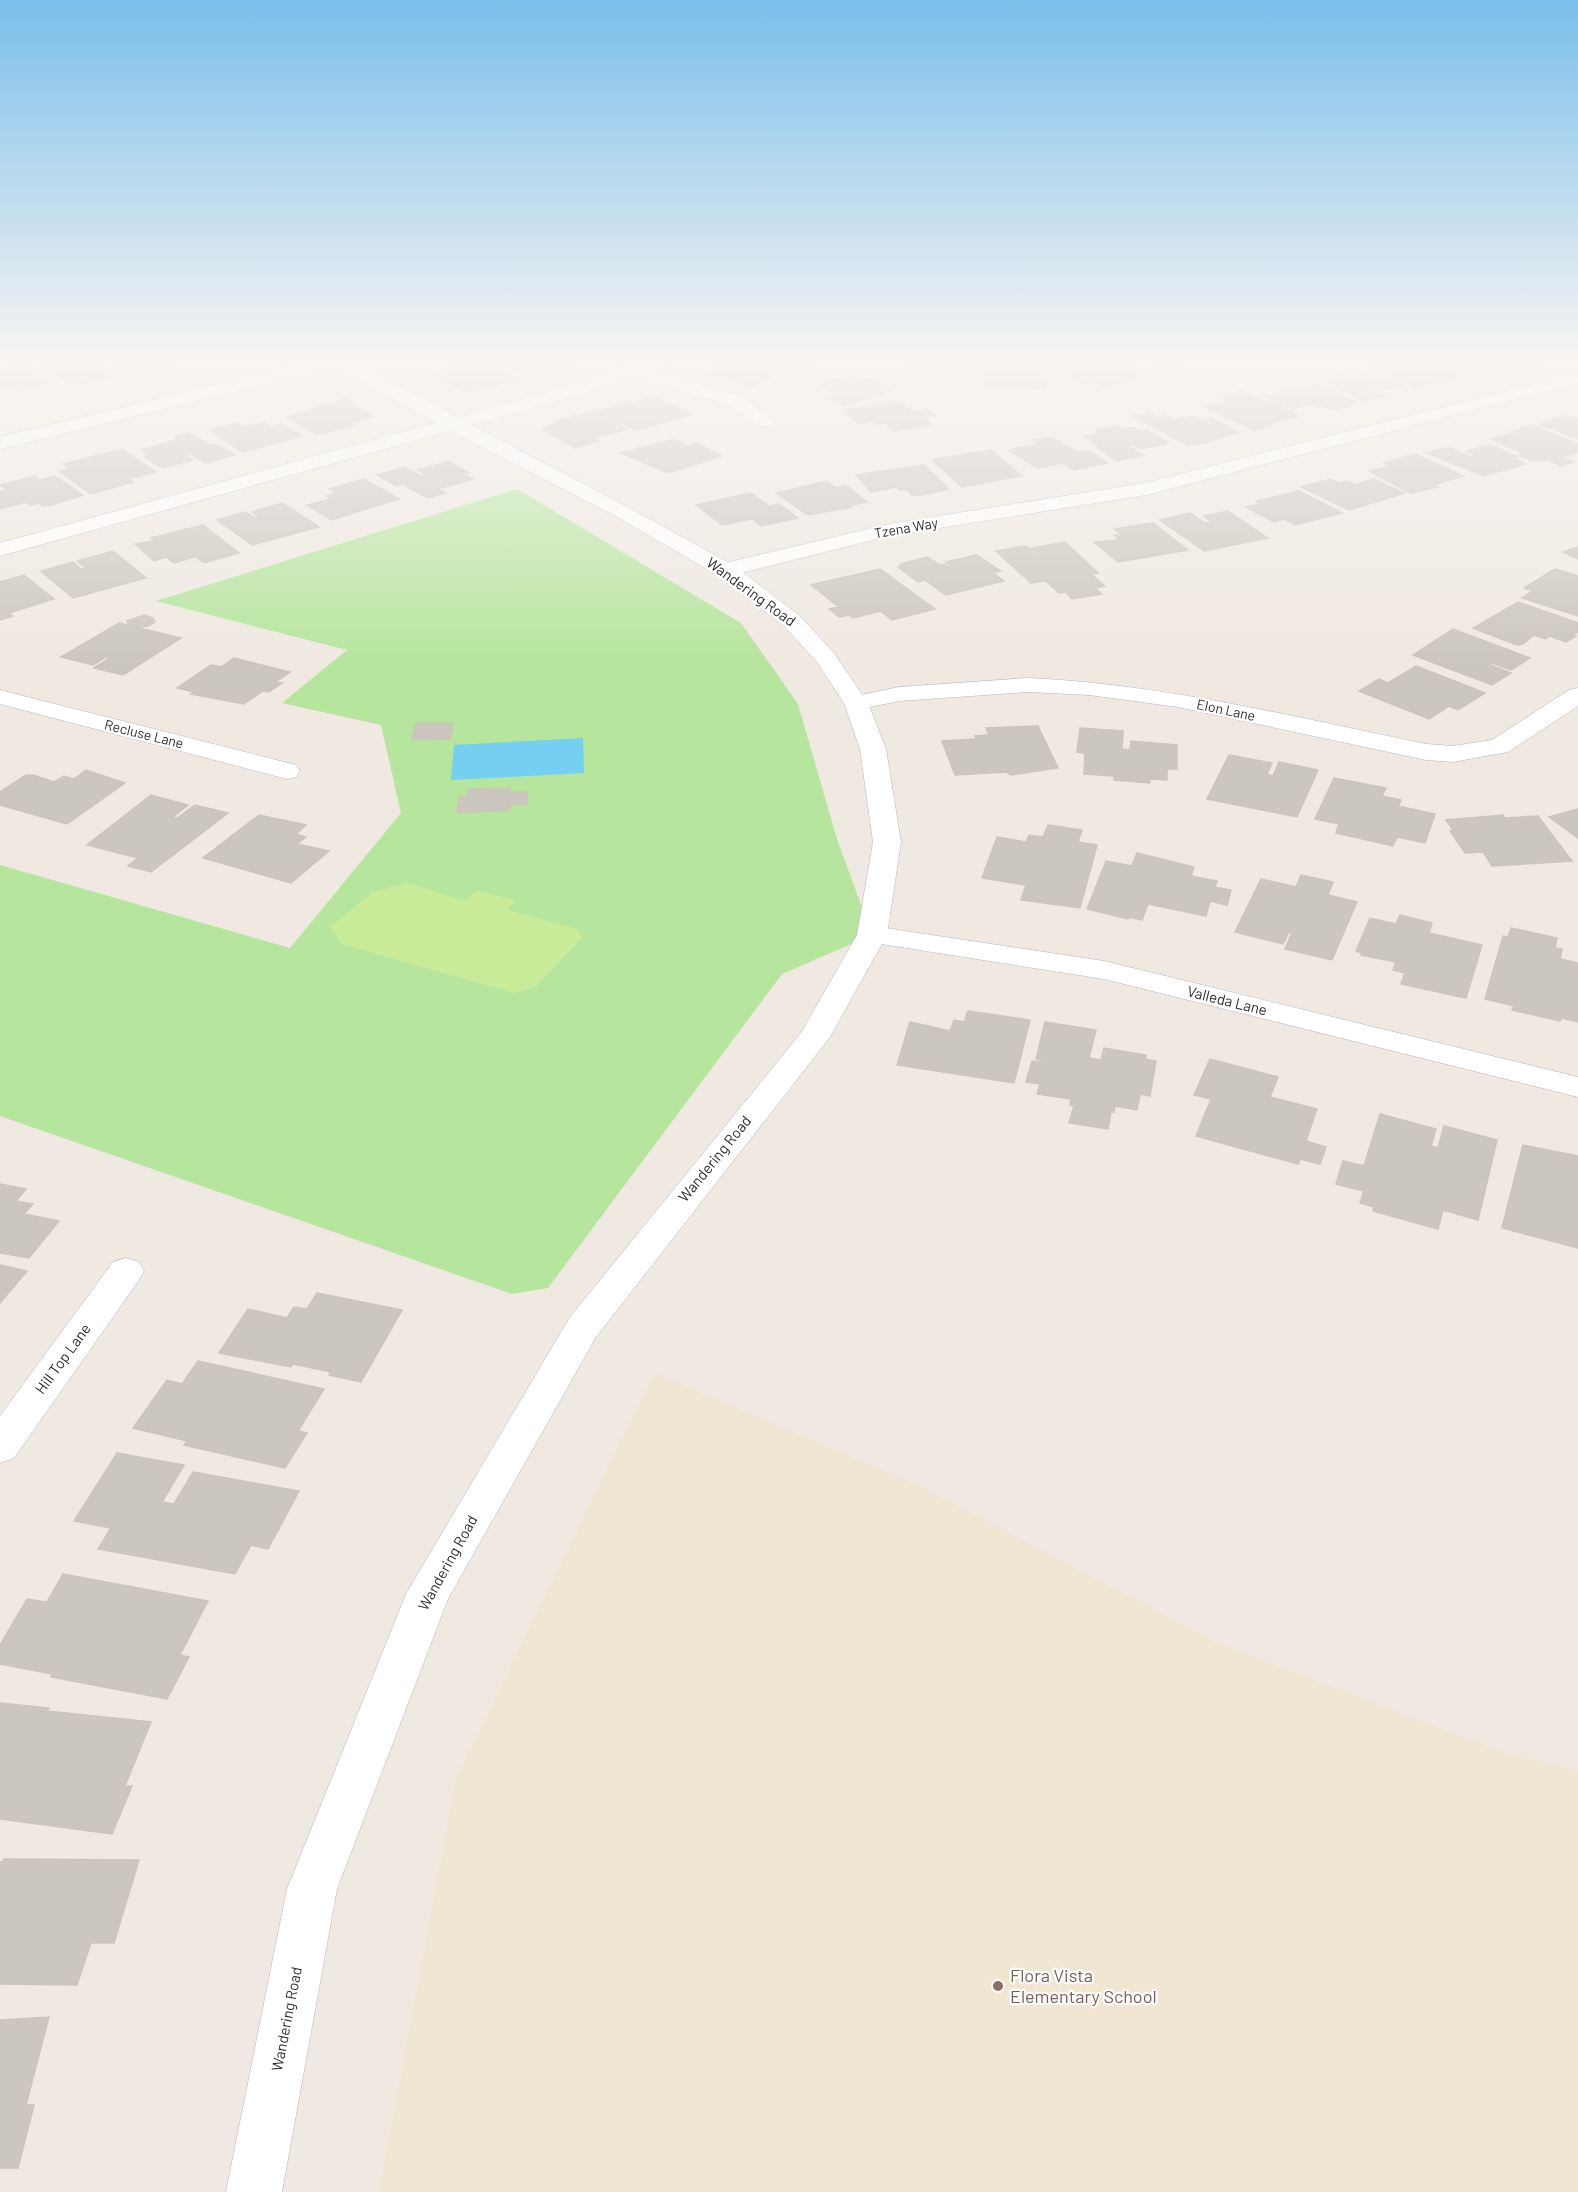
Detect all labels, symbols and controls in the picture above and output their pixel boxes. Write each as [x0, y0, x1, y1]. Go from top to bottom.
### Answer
street label: Tzena Way [873, 513, 940, 541]
street label: Wandering Road [703, 553, 800, 630]
street label: Elon Lane [1195, 695, 1257, 724]
street label: Recluse Lane [103, 715, 185, 752]
street label: Valleda Lane [1185, 981, 1269, 1019]
street label: Wandering Road [674, 1112, 755, 1205]
street label: Hill Top Lane [31, 1320, 94, 1397]
street label: Wandering Road [414, 1512, 481, 1613]
place label: Flora Vista Elementary School [1010, 1964, 1157, 2007]
street label: Wandering Road [267, 1965, 305, 2072]
marker: Flora Vista Elementary School [991, 1979, 1005, 1993]

